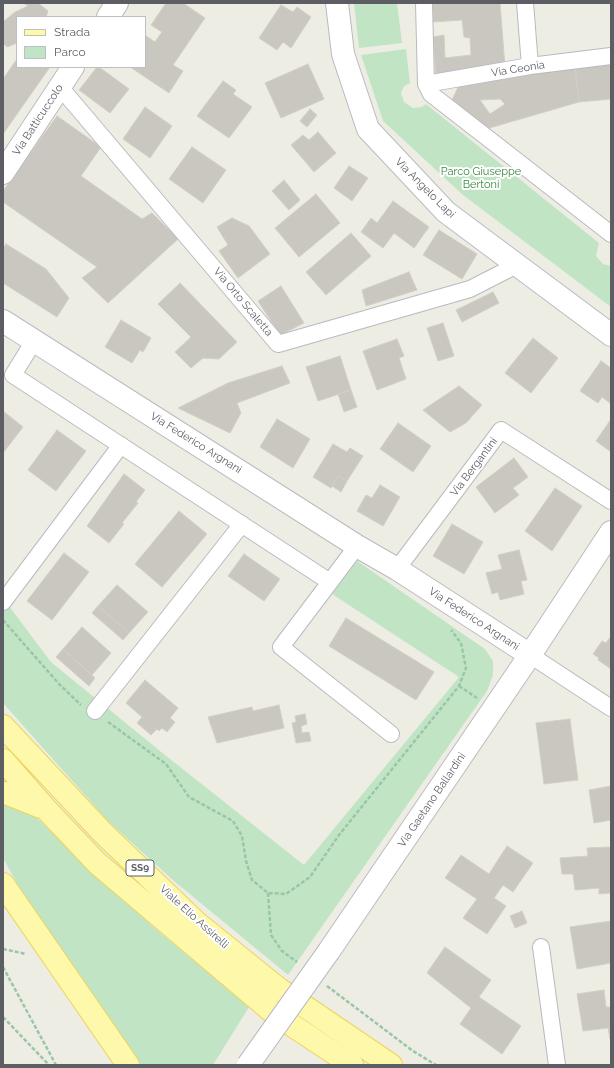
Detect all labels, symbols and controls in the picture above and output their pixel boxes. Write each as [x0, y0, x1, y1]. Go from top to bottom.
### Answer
legend [16, 16, 146, 68]
text: Strada [54, 25, 90, 39]
text: Parco [54, 45, 86, 59]
street label: Via Ceonia [490, 58, 546, 80]
street label: Via Batticuccolo [10, 82, 66, 158]
street label: Via Angelo Lapi [392, 155, 458, 221]
park label: Parco Giuseppe Bertoni [441, 165, 521, 191]
street label: Via Orto Scaletta [211, 265, 275, 339]
street label: Via Federico Argnani [148, 410, 244, 476]
street label: Via Bergantini [448, 435, 500, 499]
street label: Via Federico Argnani [426, 585, 522, 653]
street label: Via Gaetano Ballardini [395, 750, 469, 850]
road number: SS9 [126, 860, 154, 876]
street label: Viale Elio Assirelli [157, 883, 231, 951]

